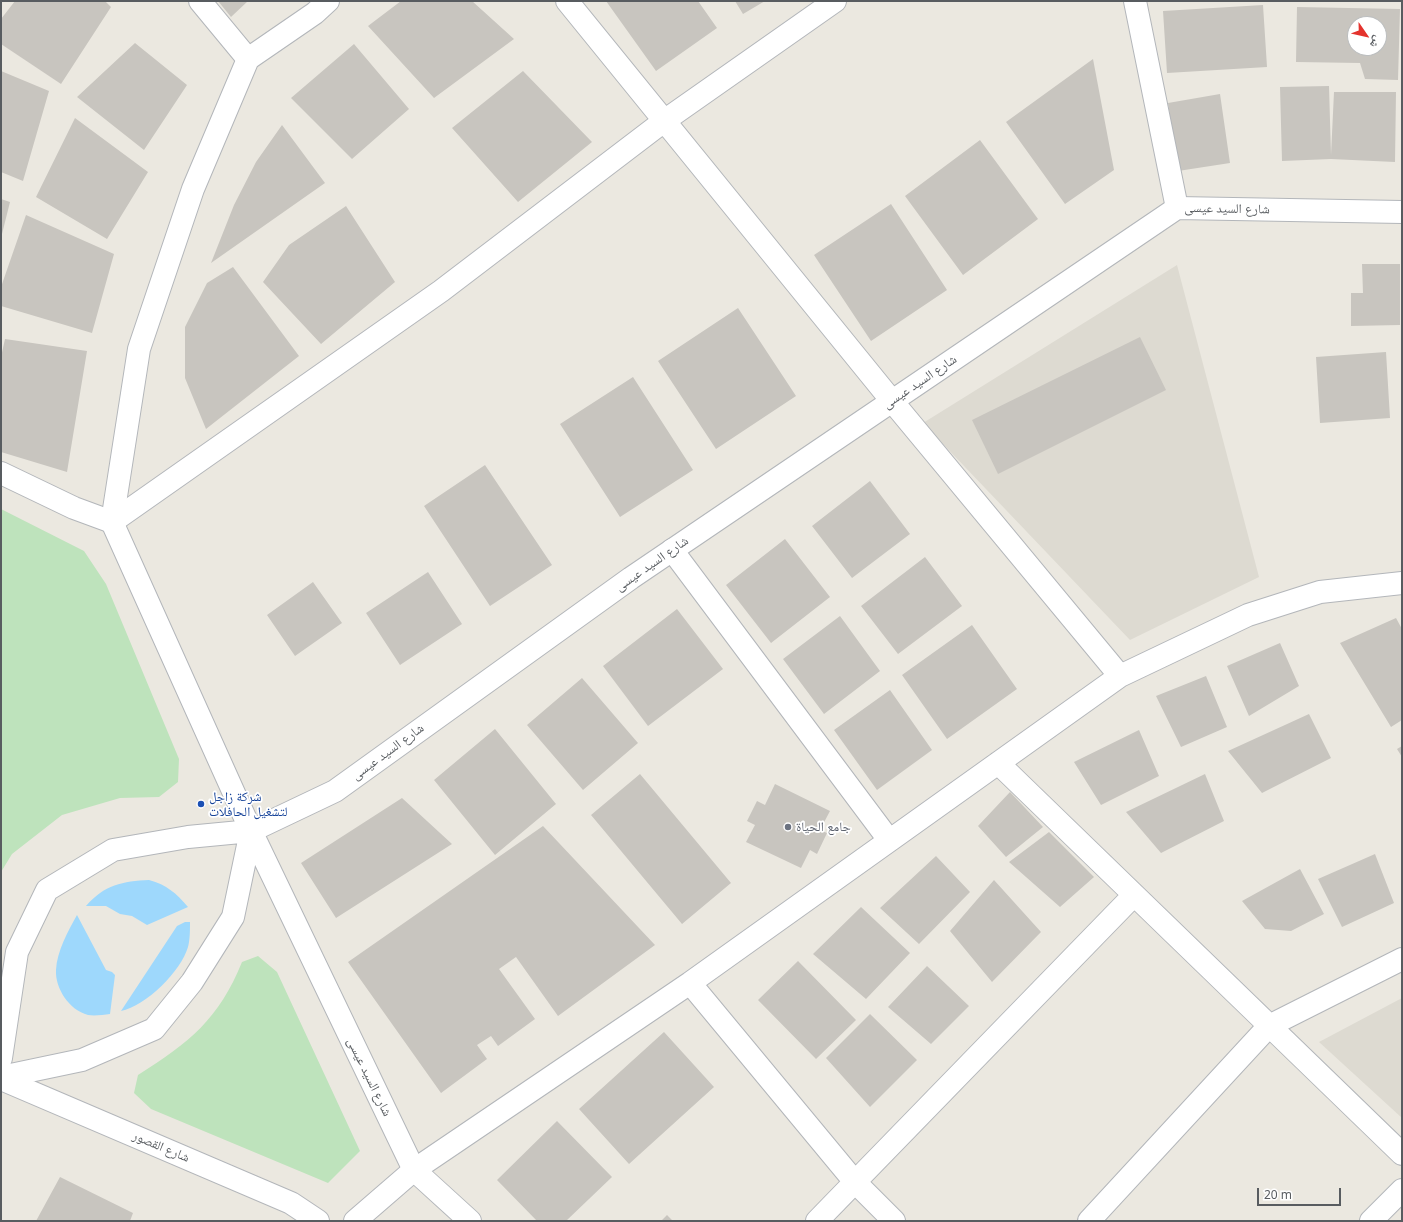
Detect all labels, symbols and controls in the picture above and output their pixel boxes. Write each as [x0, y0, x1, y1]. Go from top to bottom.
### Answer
north arrow [1347, 16, 1387, 56]
text: ش [1367, 33, 1386, 51]
street label: شارع السيد عيسى [1184, 200, 1270, 218]
street label: شارع السيد عيسى [880, 352, 960, 412]
street label: شارع السيد عيسى [612, 533, 692, 595]
street label: شارع السيد عيسى [349, 721, 427, 783]
place label: شركة زاجل لتشغيل الحافلات [209, 789, 287, 820]
marker: شركة زاجل لتشغيل الحافلات [196, 799, 206, 809]
place label: جامع الحياة [796, 819, 851, 835]
marker: جامع الحياة [783, 822, 793, 832]
street label: شارع السيد عيسى [343, 1035, 395, 1119]
street label: شارع القصور [130, 1128, 192, 1166]
scale bar [1259, 1180, 1343, 1206]
text: 20 m [1264, 1186, 1292, 1203]

